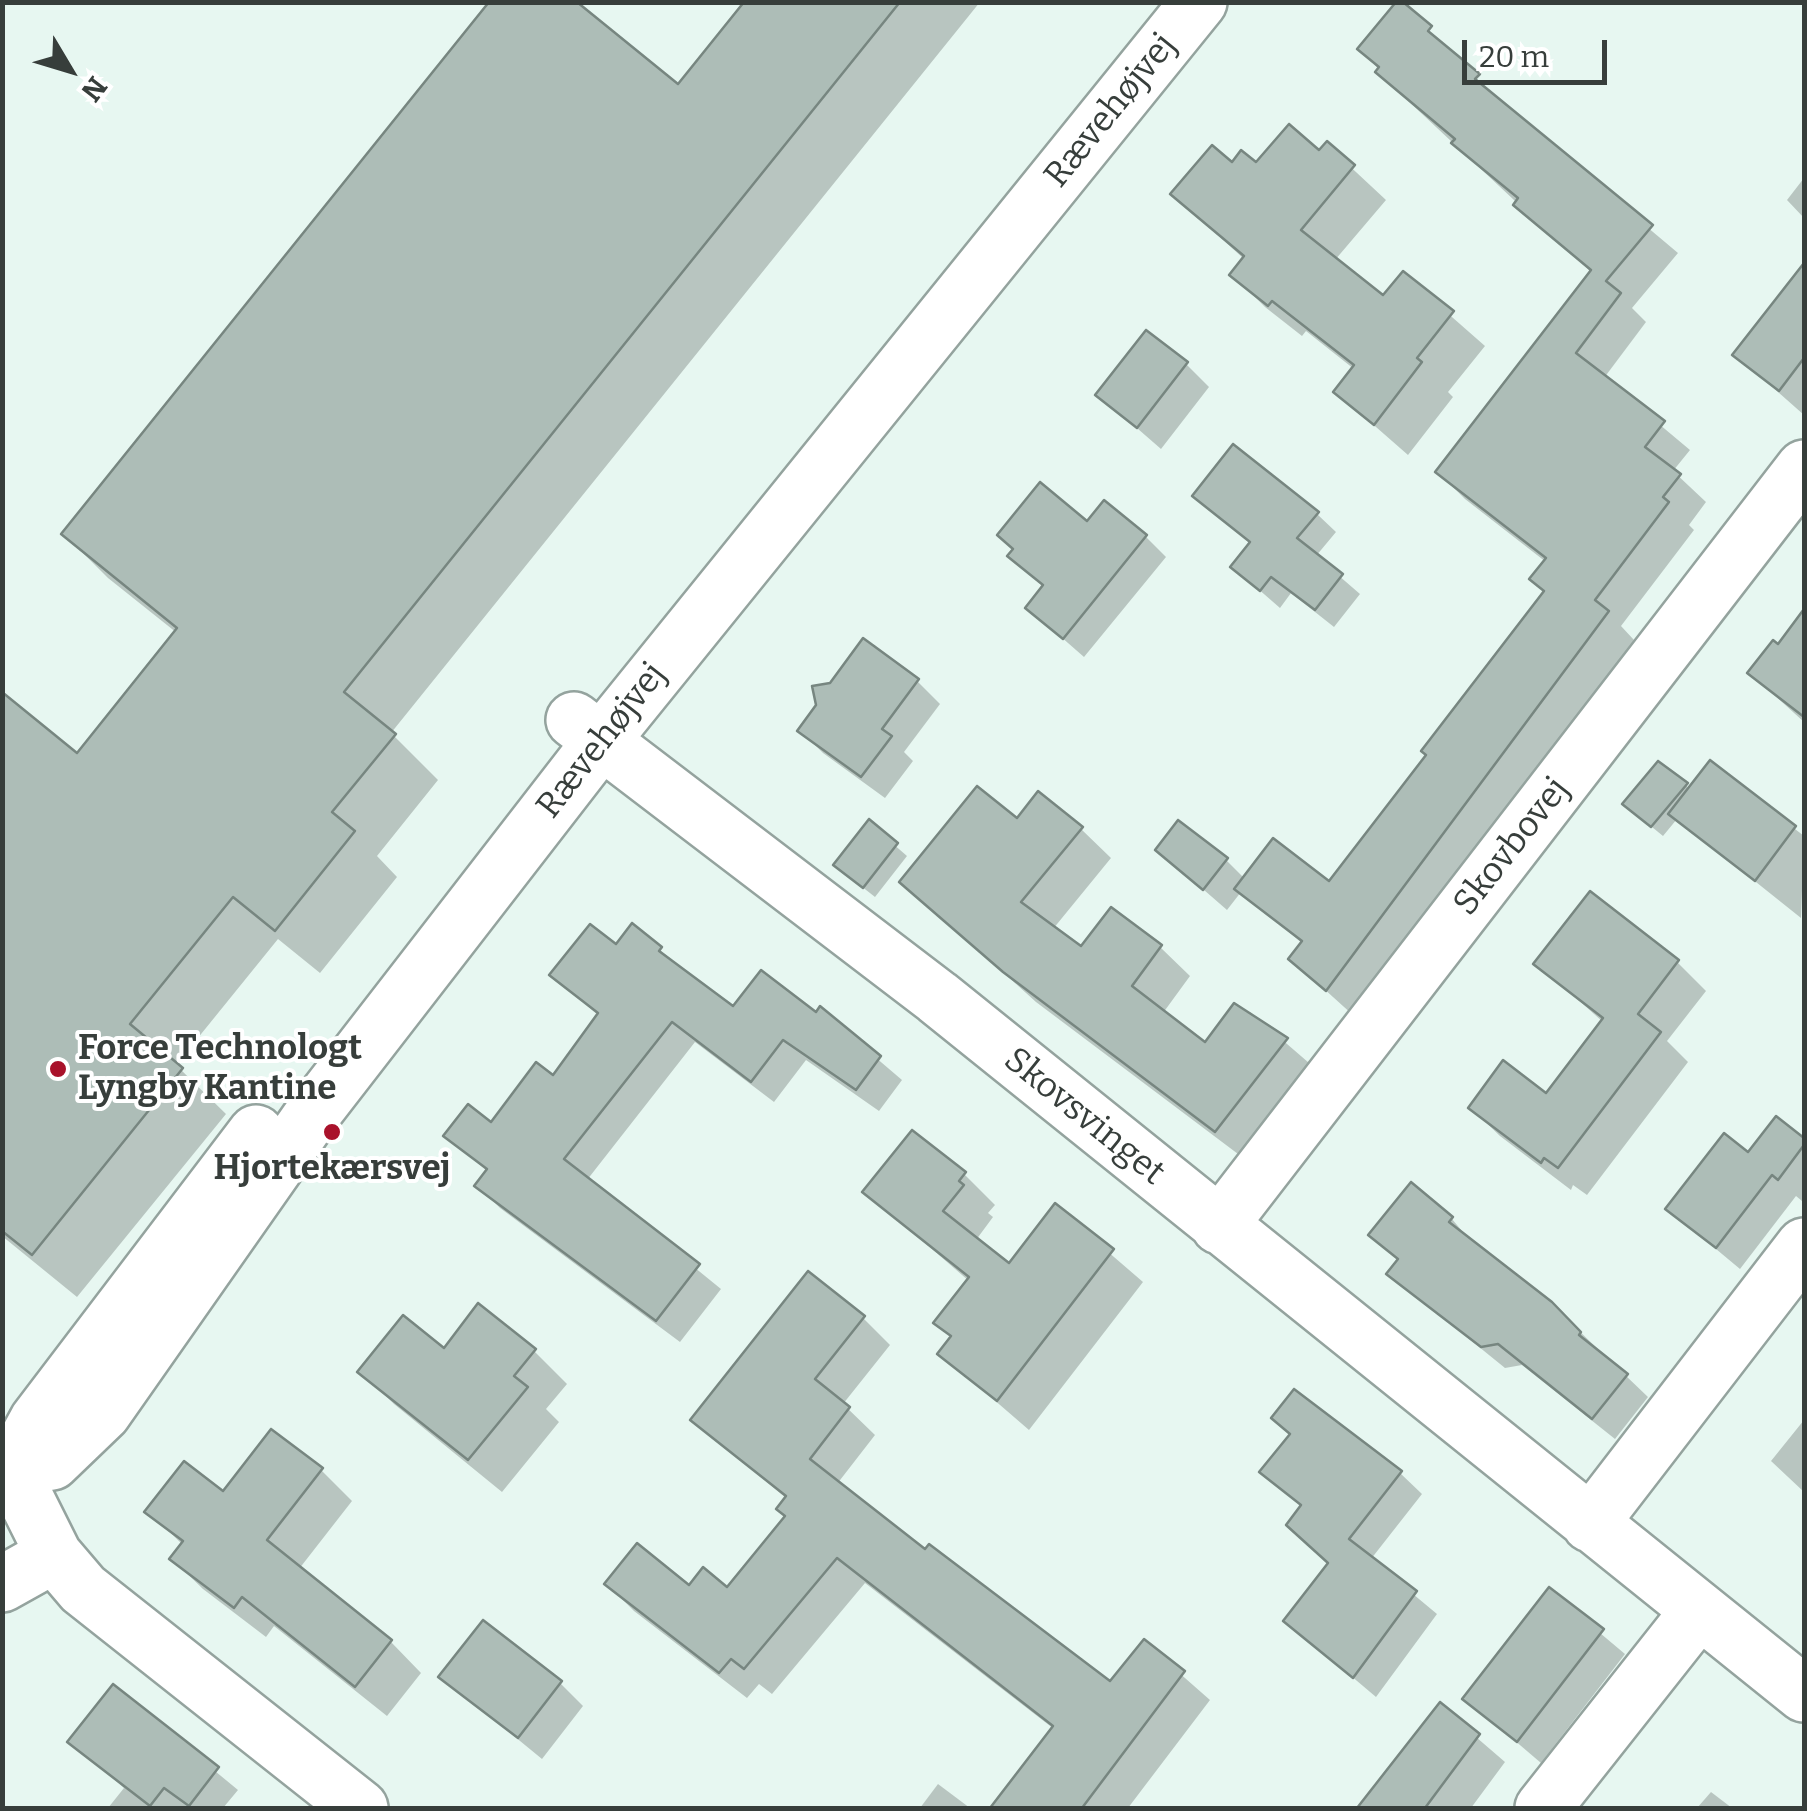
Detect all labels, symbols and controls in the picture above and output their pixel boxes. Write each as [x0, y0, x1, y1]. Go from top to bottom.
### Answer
north arrow [20, 20, 120, 120]
scale bar [1467, 20, 1612, 82]
street label: Rævehøjvej [1036, 26, 1186, 196]
text: 20 m [1479, 39, 1549, 75]
text: N [74, 70, 114, 107]
street label: Rævehøjvej [528, 655, 676, 827]
street label: Skovbovej [1445, 770, 1579, 924]
place label: Force Technologt Lyngby Kantine [78, 1028, 362, 1110]
street label: Skovsvinget [995, 1039, 1173, 1195]
marker: Force Technologt Lyngby Kantine [47, 1058, 69, 1080]
marker: Hjortekærsvej [321, 1121, 343, 1143]
place label: Hjortekærsvej [213, 1148, 451, 1190]

